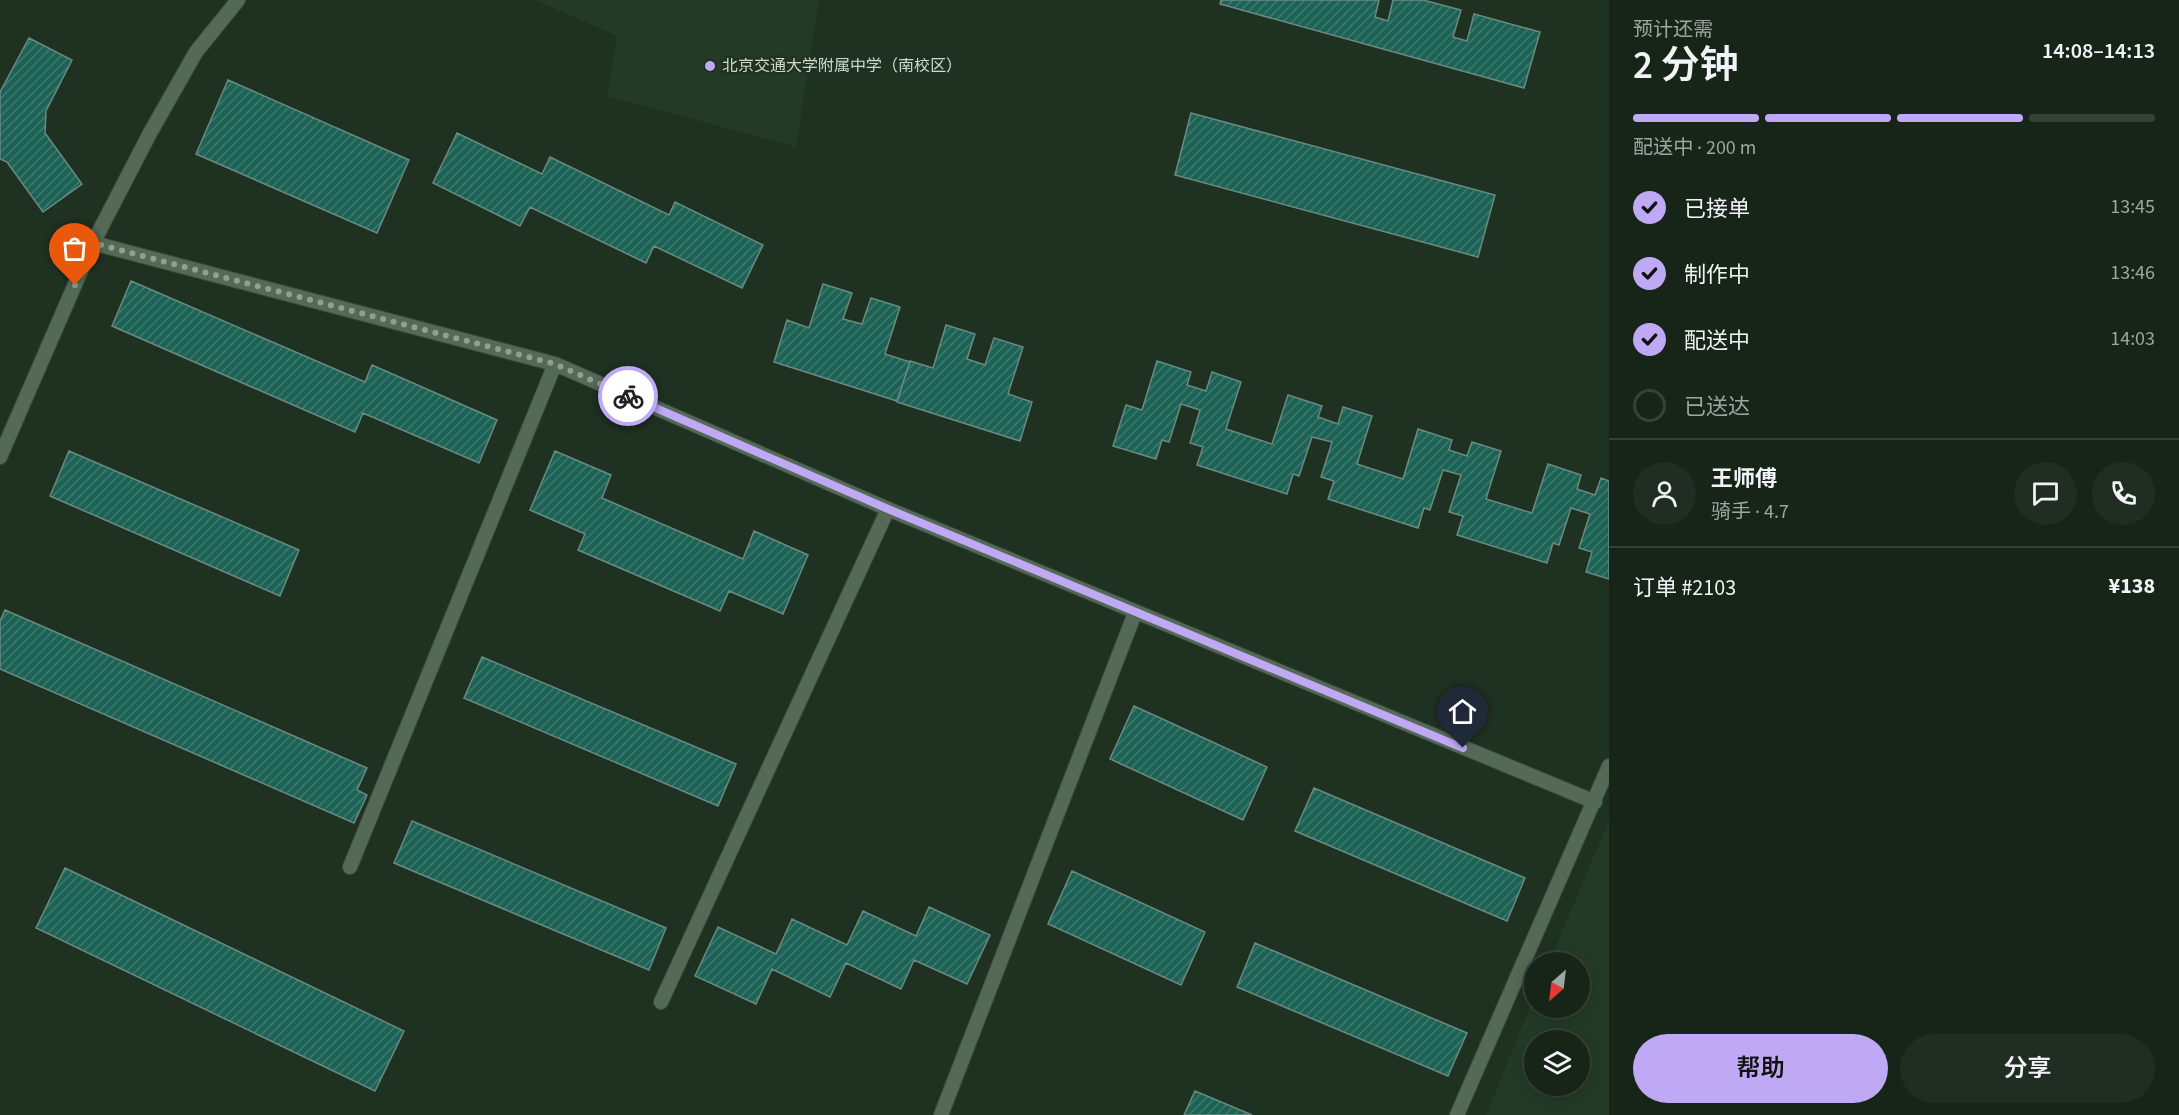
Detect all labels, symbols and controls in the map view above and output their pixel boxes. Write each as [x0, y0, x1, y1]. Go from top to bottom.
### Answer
text: 预计还需 [1633, 16, 1713, 44]
text: 14:08–14:13 [2042, 35, 2155, 67]
text: 2 分钟 [1633, 38, 1739, 94]
place label: 北京交通大学附属中学（南校区） [722, 55, 962, 77]
marker: 北京交通大学附属中学（南校区） [703, 59, 717, 73]
text: 配送中 · 200 m [1633, 134, 1756, 162]
icon: check [1633, 191, 1666, 224]
text: 已接单 [1684, 193, 1750, 225]
text: 13:45 [2110, 193, 2155, 221]
pin [49, 223, 100, 285]
icon: bag [58, 232, 91, 265]
icon: check [1633, 257, 1666, 290]
text: 制作中 [1684, 259, 1750, 291]
text: 13:46 [2110, 259, 2155, 287]
icon: check [1633, 323, 1666, 356]
text: 配送中 [1684, 325, 1750, 357]
text: 14:03 [2110, 325, 2155, 353]
courier [598, 366, 658, 426]
icon: bike [612, 380, 645, 413]
text: 已送达 [1684, 391, 1750, 423]
button: person [1633, 462, 1696, 525]
button: chat [2014, 462, 2077, 525]
button: phone [2092, 462, 2155, 525]
text: 王师傅 [1711, 463, 1777, 495]
text: 骑手 · 4.7 [1711, 498, 1789, 526]
text: ¥138 [2109, 570, 2155, 602]
text: 订单 #2103 [1633, 572, 1736, 604]
pin [1437, 686, 1488, 748]
icon: home [1446, 695, 1479, 728]
north arrow [1524, 952, 1590, 1018]
map controls [1524, 952, 1590, 1096]
button: layers [1524, 1030, 1590, 1096]
button: 帮助 [1633, 1034, 1888, 1103]
button: 分享 [1900, 1034, 2155, 1103]

